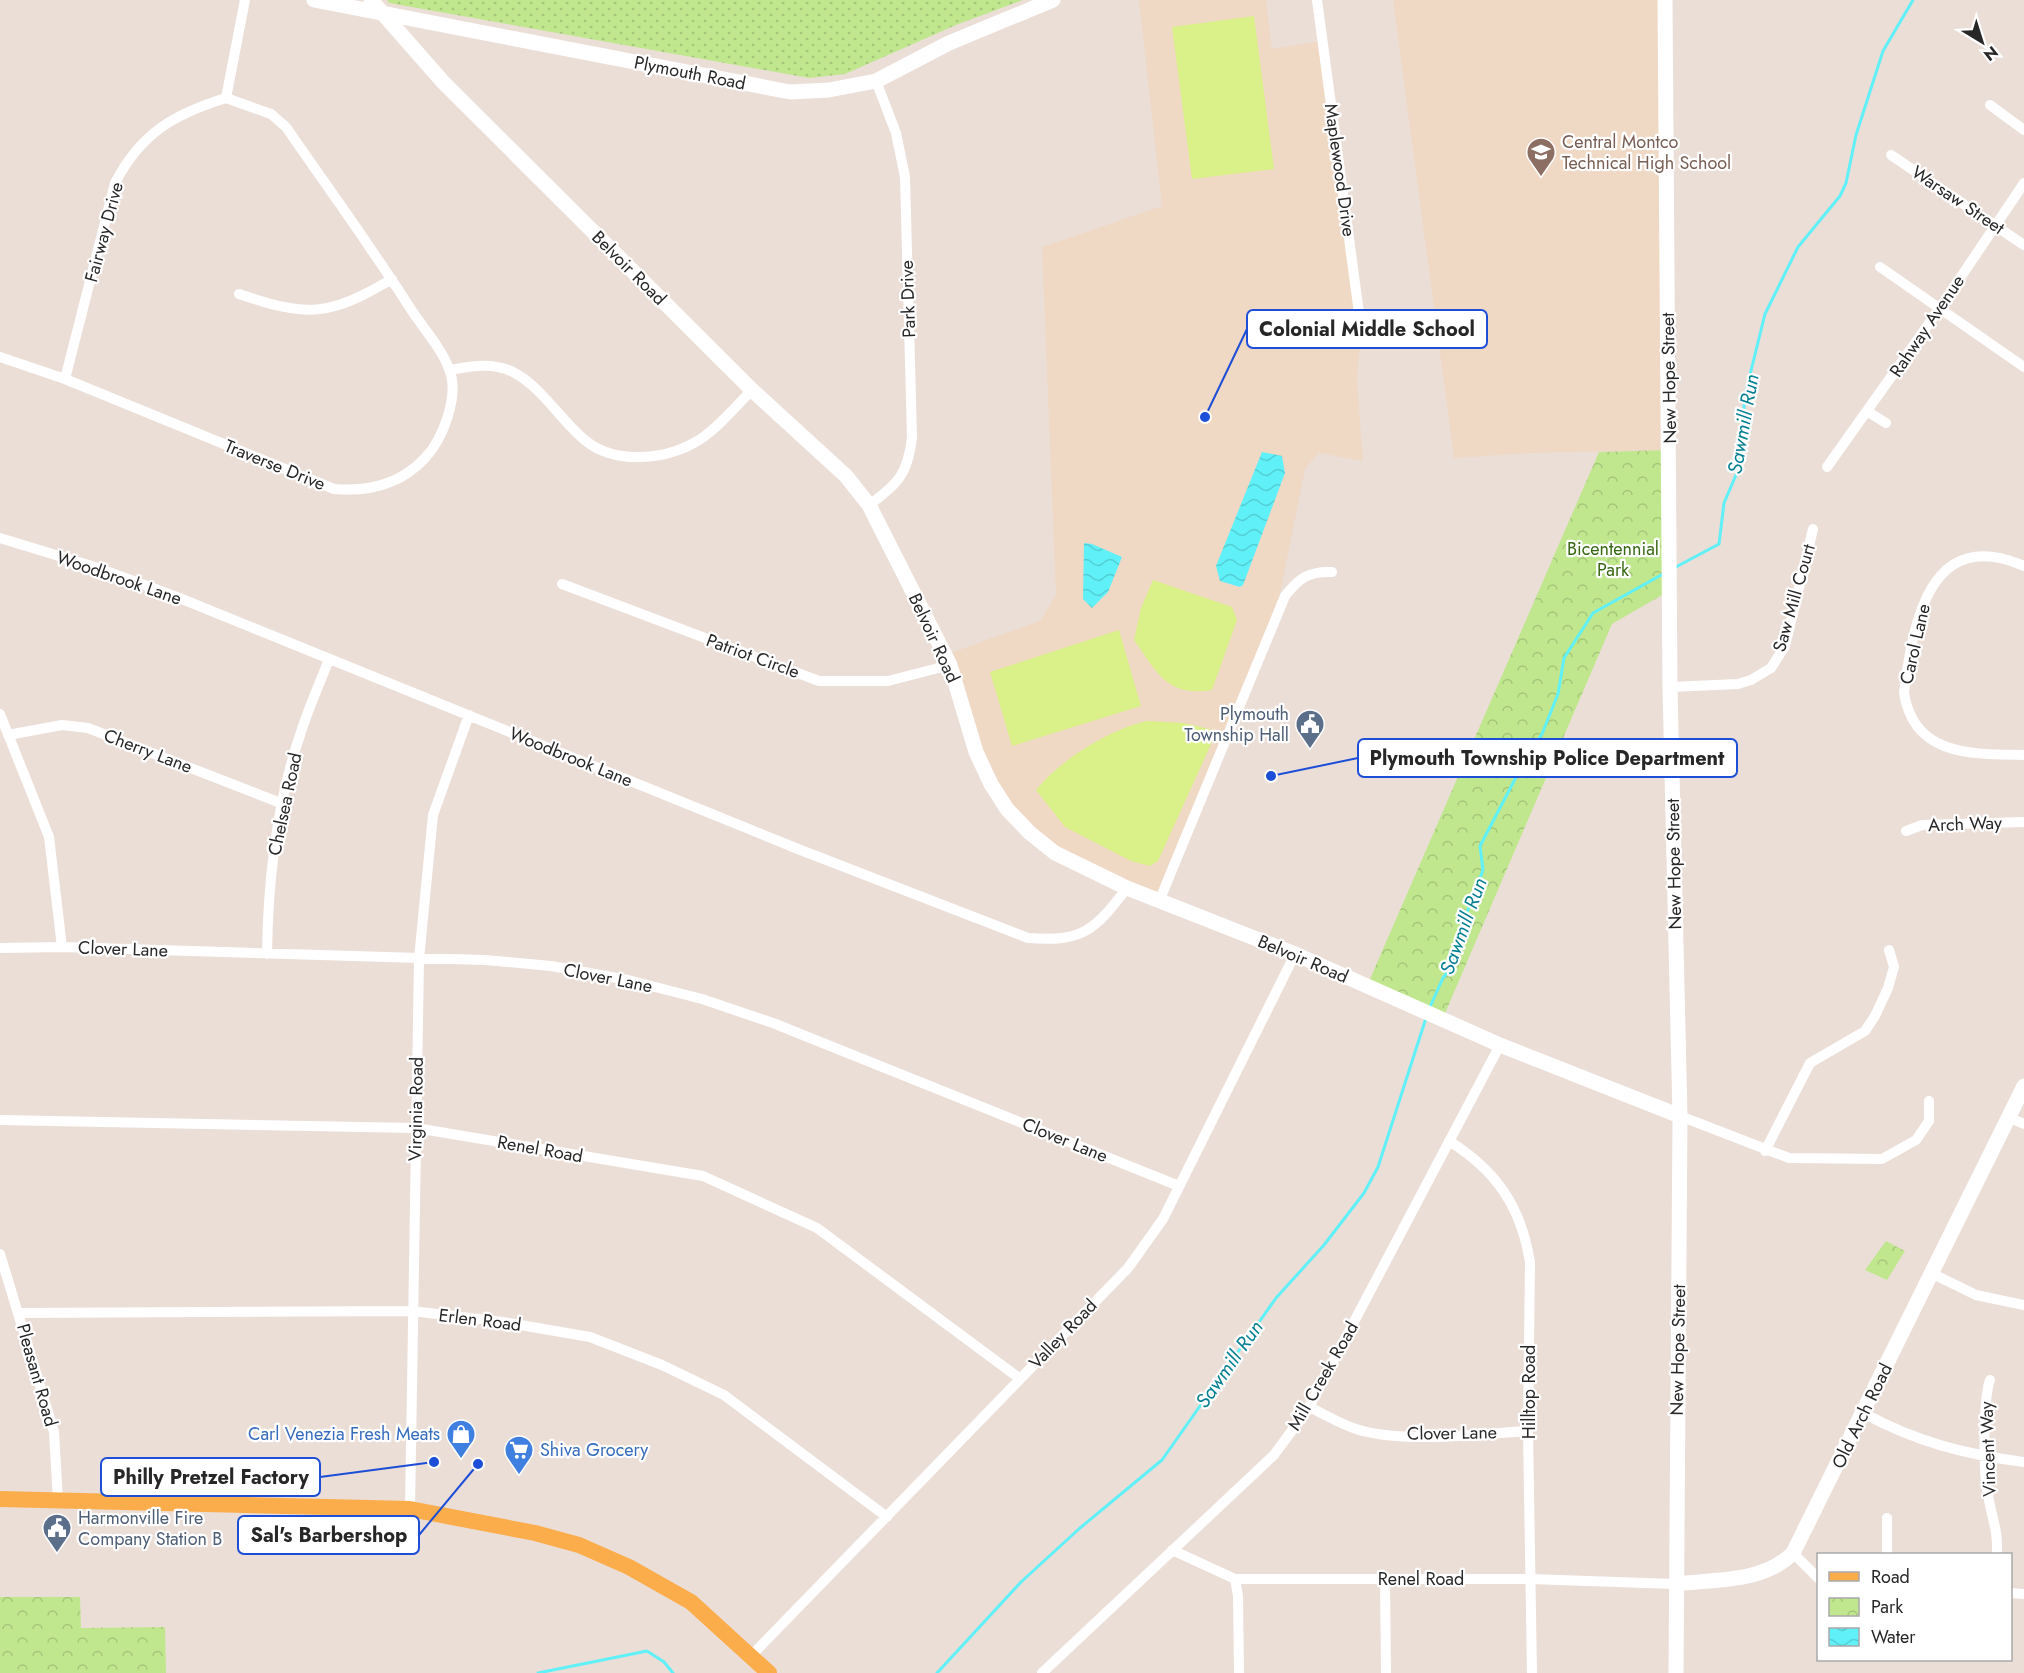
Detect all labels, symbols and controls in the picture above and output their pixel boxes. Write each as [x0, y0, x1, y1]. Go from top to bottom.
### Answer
north arrow [1952, 12, 2012, 72]
text: N [1979, 40, 2003, 66]
street label: Plymouth Road [632, 49, 748, 97]
street label: Maplewood Drive [1318, 102, 1362, 238]
place label: Central Montco Technical High School [1562, 129, 1731, 176]
school or university icon: Central Montco Technical High School [1525, 136, 1557, 178]
street label: Warsaw Street [1906, 159, 2010, 241]
street label: Fairway Drive [78, 179, 130, 285]
street label: Belvoir Road [586, 225, 672, 311]
street label: Park Drive [894, 260, 922, 338]
street label: Rahway Avenue [1883, 270, 1971, 382]
callout: Colonial Middle School [1247, 310, 1487, 348]
street label: New Hope Street [1655, 312, 1683, 444]
text: Colonial Middle School [1259, 315, 1475, 344]
water label: Sawmill Run [1720, 372, 1767, 476]
street label: Traverse Drive [221, 433, 329, 497]
park label: Bicentennial Park [1567, 536, 1659, 583]
street label: Saw Mill Court [1766, 540, 1822, 655]
street label: Woodbrook Lane [53, 544, 185, 612]
street label: Belvoir Road [902, 589, 966, 687]
street label: Carol Lane [1893, 601, 1937, 687]
street label: Patriot Circle [703, 627, 803, 685]
place label: Plymouth Township Hall [1184, 701, 1289, 748]
public building icon: Plymouth Township Hall [1294, 708, 1326, 750]
street label: Woodbrook Lane [505, 720, 637, 794]
street label: Cherry Lane [100, 722, 196, 780]
callout: Plymouth Township Police Department [1358, 739, 1737, 777]
text: Plymouth Township Police Department [1370, 744, 1725, 773]
street label: Chelsea Road [261, 750, 309, 858]
street label: New Hope Street [1660, 798, 1688, 930]
street label: Arch Way [1928, 810, 2002, 838]
water label: Sawmill Run [1433, 874, 1494, 979]
street label: Belvoir Road [1254, 928, 1352, 990]
street label: Clover Lane [78, 934, 168, 964]
street label: Clover Lane [561, 957, 655, 999]
street label: Virginia Road [402, 1057, 430, 1161]
street label: Clover Lane [1018, 1111, 1112, 1169]
street label: Renel Road [495, 1129, 585, 1169]
street label: New Hope Street [1664, 1284, 1692, 1416]
street label: Valley Road [1023, 1293, 1103, 1375]
street label: Erlen Road [437, 1302, 523, 1338]
water label: Sawmill Run [1189, 1315, 1270, 1414]
street label: Mill Creek Road [1281, 1317, 1365, 1435]
street label: Pleasant Road [10, 1321, 64, 1429]
street label: Hilltop Road [1516, 1345, 1542, 1439]
street label: Old Arch Road [1825, 1359, 1899, 1473]
street label: Vincent Way [1973, 1401, 2003, 1497]
shop icon: Carl Venezia Fresh Meats [445, 1418, 477, 1460]
street label: Clover Lane [1407, 1419, 1497, 1447]
place label: Carl Venezia Fresh Meats [248, 1421, 440, 1447]
supermarket icon: Shiva Grocery [503, 1434, 535, 1476]
place label: Shiva Grocery [540, 1437, 648, 1463]
callout: Philly Pretzel Factory [101, 1458, 320, 1496]
text: Philly Pretzel Factory [113, 1463, 310, 1492]
place label: Harmonville Fire Company Station B [78, 1505, 222, 1552]
public building icon: Harmonville Fire Company Station B [41, 1512, 73, 1554]
callout: Sal's Barbershop [238, 1516, 419, 1554]
text: Sal's Barbershop [251, 1521, 407, 1550]
legend [1817, 1553, 2012, 1661]
text: Road [1871, 1564, 1910, 1590]
street label: Renel Road [1378, 1566, 1464, 1592]
text: Park [1871, 1594, 1903, 1620]
text: Water [1871, 1624, 1916, 1650]

